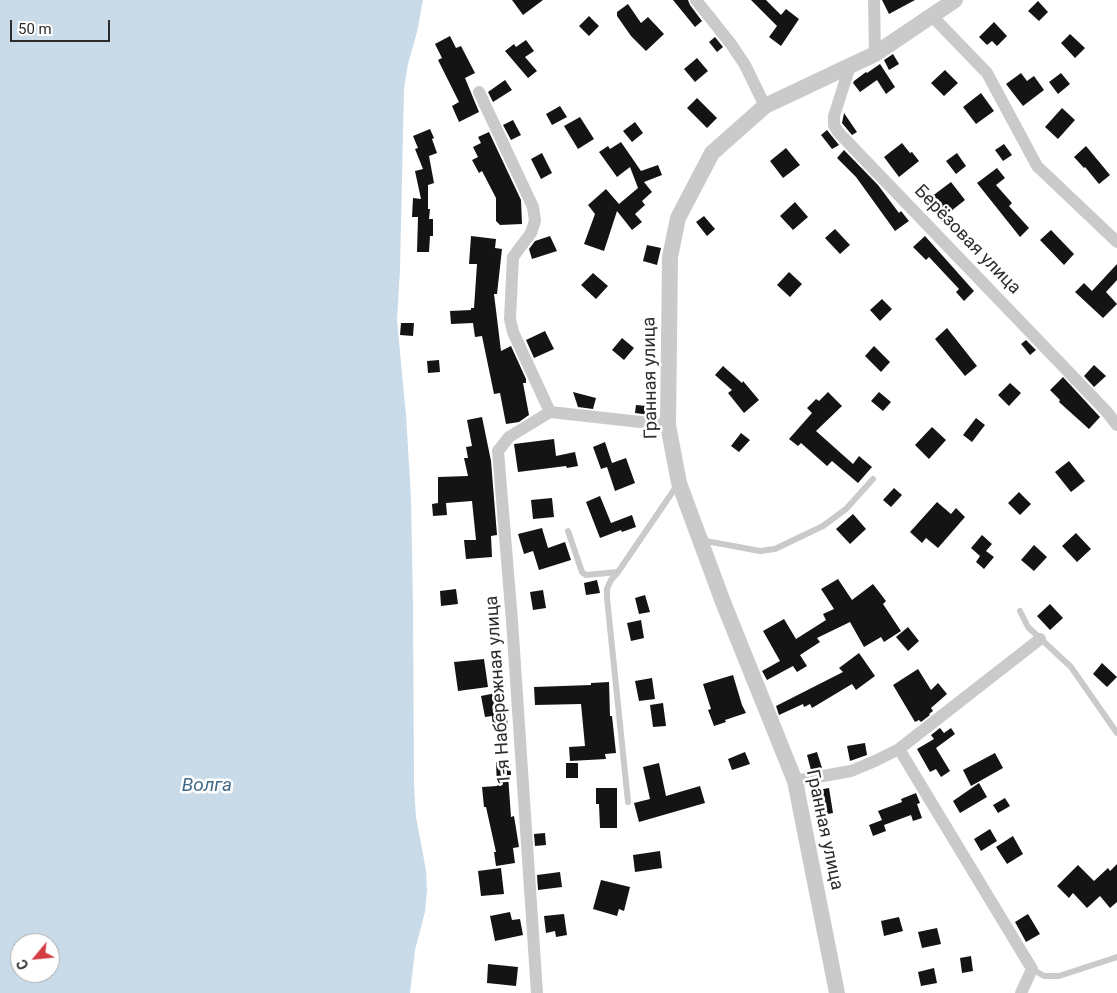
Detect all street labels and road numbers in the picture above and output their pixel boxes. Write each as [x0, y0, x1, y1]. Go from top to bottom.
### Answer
street label: Берёзовая улица [909, 181, 1025, 299]
street label: Гранная улица [639, 317, 663, 439]
street label: 1-я Набережная улица [482, 595, 516, 785]
street label: Гранная улица [801, 768, 847, 892]

